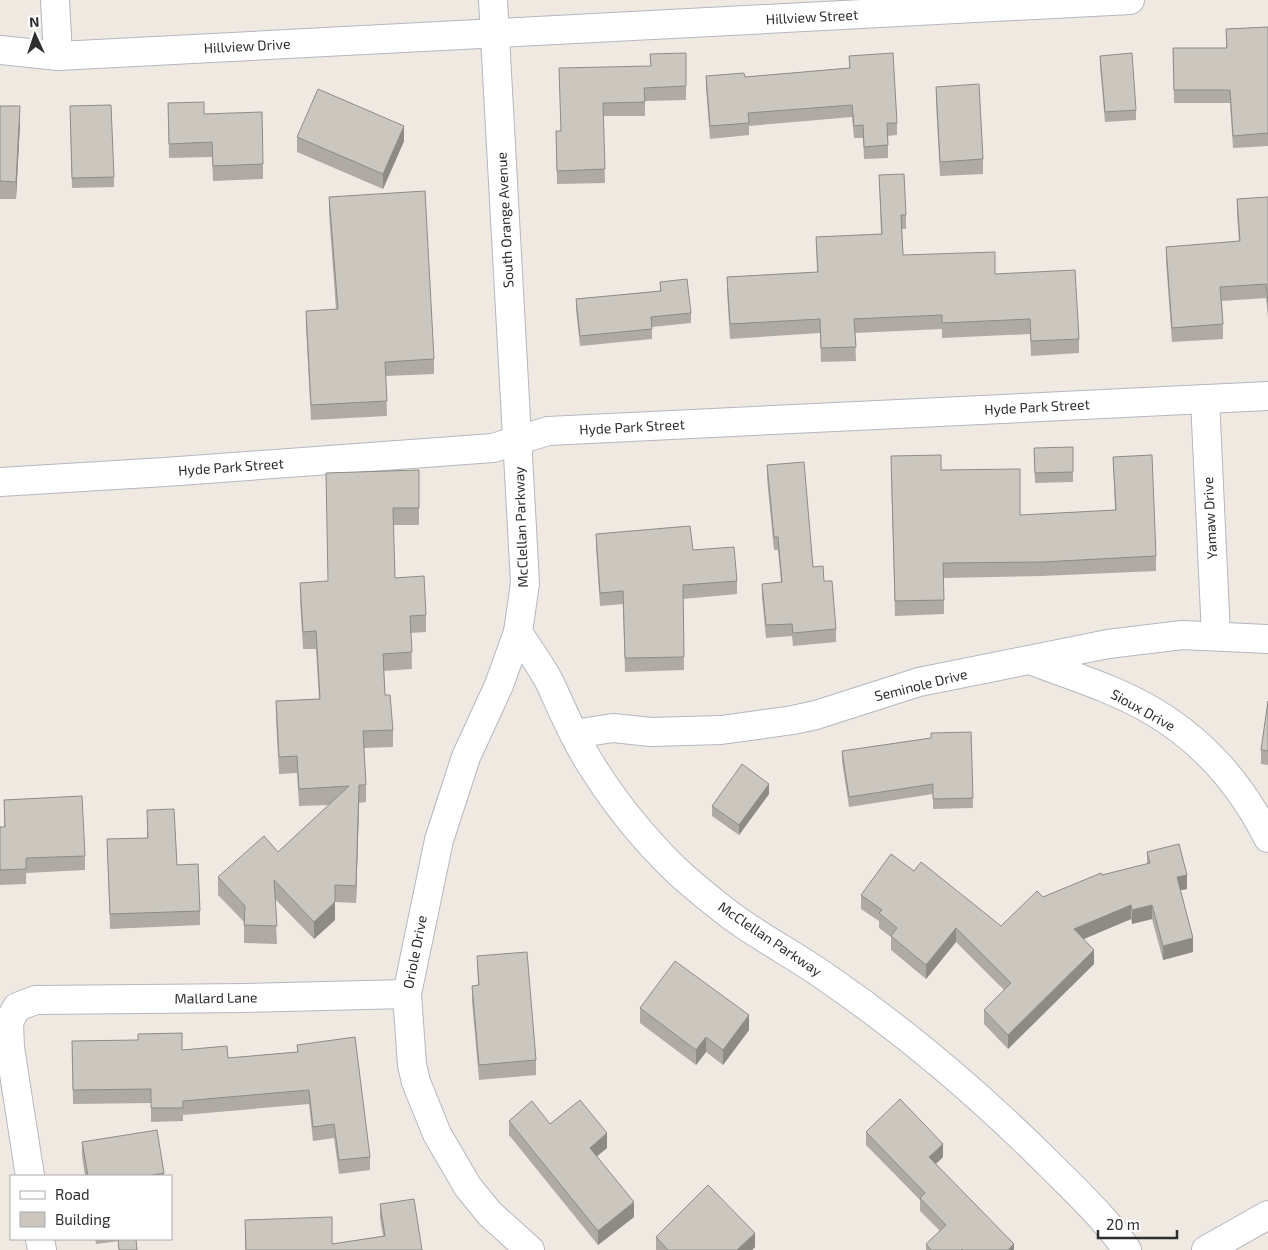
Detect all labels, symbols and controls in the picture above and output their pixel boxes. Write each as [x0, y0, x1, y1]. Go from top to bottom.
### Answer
street label: Hillview Street [765, 6, 859, 27]
north arrow [10, 10, 60, 60]
text: N [29, 13, 40, 30]
street label: Hillview Drive [203, 35, 291, 56]
street label: South Orange Avenue [492, 152, 517, 288]
street label: Hyde Park Street [984, 395, 1090, 418]
street label: Hyde Park Street [579, 415, 685, 438]
street label: Hyde Park Street [178, 454, 284, 479]
street label: McClellan Parkway [510, 466, 531, 588]
street label: Yamaw Drive [1199, 476, 1220, 560]
street label: Seminole Drive [873, 665, 969, 704]
street label: Sioux Drive [1108, 685, 1178, 734]
street label: McClellan Parkway [715, 898, 826, 980]
street label: Oriole Drive [399, 914, 430, 990]
street label: Mallard Lane [174, 988, 258, 1007]
legend [10, 1175, 172, 1240]
text: Road [55, 1185, 90, 1203]
scale bar [1098, 1208, 1177, 1240]
text: Building [55, 1210, 111, 1228]
text: 20 m [1106, 1215, 1140, 1233]

